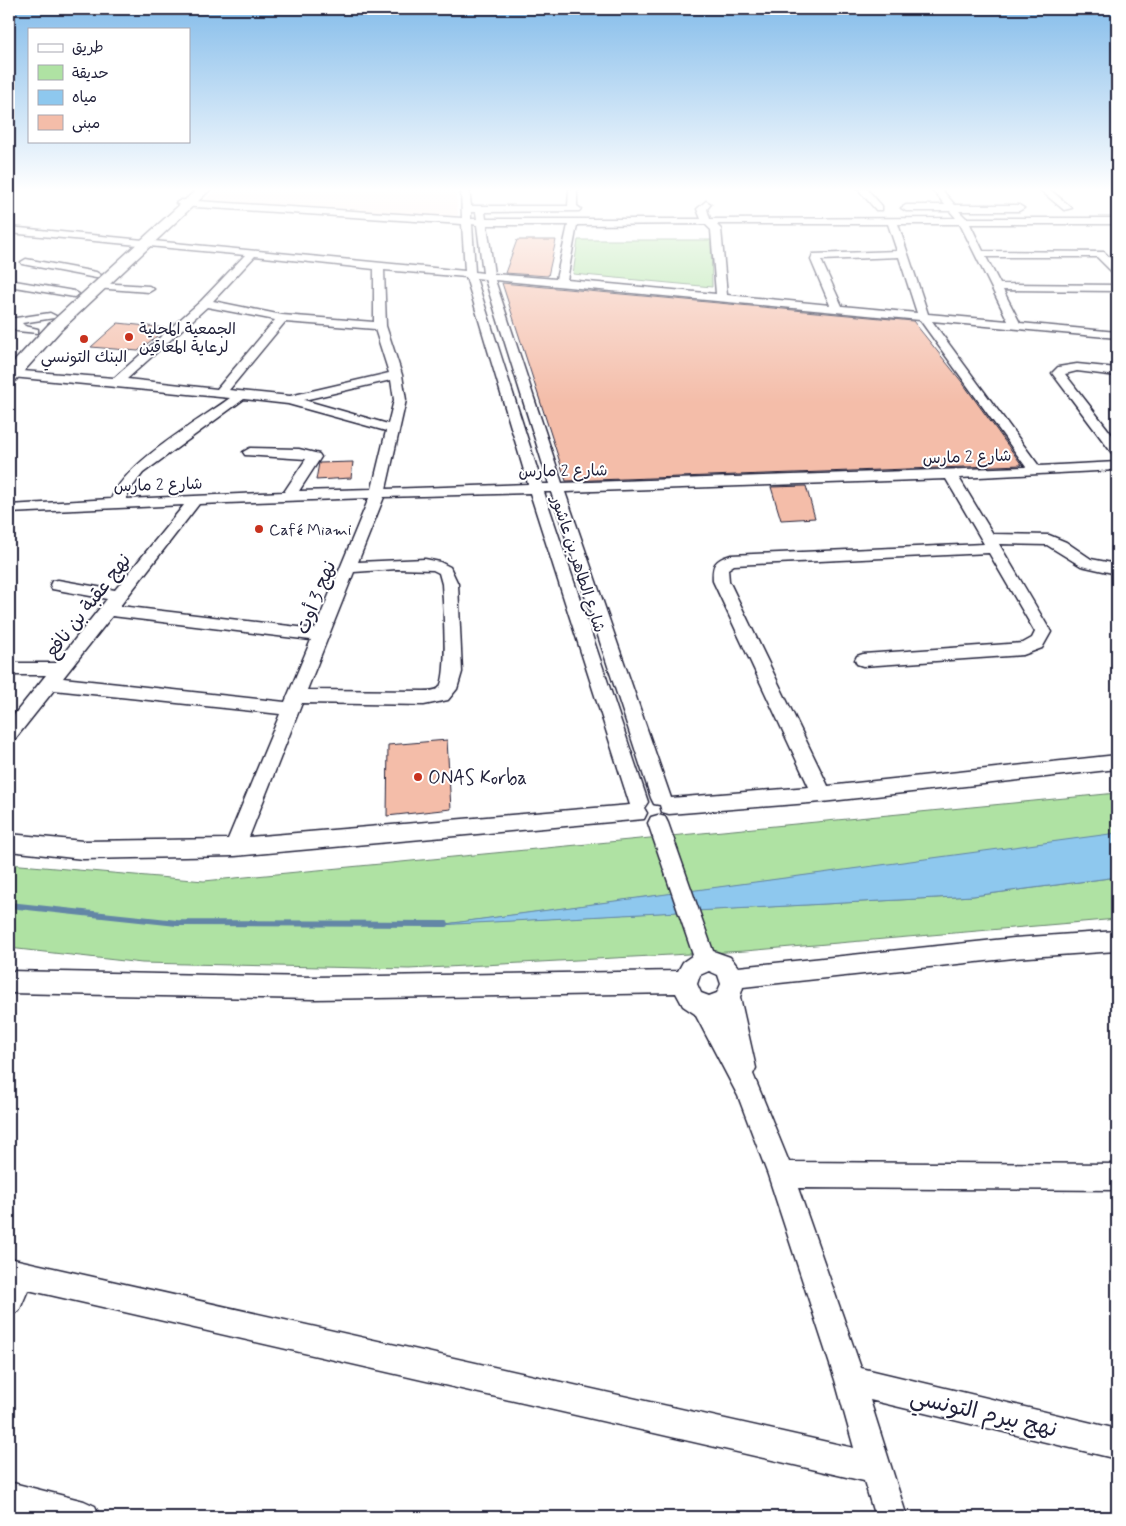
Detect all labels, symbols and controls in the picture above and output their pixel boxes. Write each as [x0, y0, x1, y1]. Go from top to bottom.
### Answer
legend [28, 28, 190, 142]
text: طريق [72, 38, 104, 58]
text: حديقة [72, 64, 109, 84]
text: مياه [72, 88, 97, 108]
text: مبنى [72, 114, 100, 134]
place label: الجمعية المحلية لرعاية المعاقين [139, 319, 236, 358]
marker: الجمعية المحلية لرعاية المعاقين [123, 331, 135, 343]
marker: البنك التونسي [78, 333, 90, 345]
place label: البنك التونسي [41, 347, 127, 371]
street label: شارع 2 مارس [922, 445, 1012, 470]
street label: شارع 2 مارس [518, 460, 608, 483]
street label: شارع 2 مارس [113, 473, 203, 498]
street label: شارع الطاهر بن عاشور [545, 492, 610, 635]
place label: Café Miami [269, 520, 352, 541]
marker: Café Miami [253, 523, 265, 535]
street label: نهج عقبة بن نافع [40, 549, 137, 663]
street label: نهج 3 أوت [290, 557, 342, 638]
place label: ONAS Korba [428, 766, 527, 791]
marker: ONAS Korba [412, 771, 424, 783]
street label: نهج بيرم التونسي [907, 1383, 1060, 1448]

